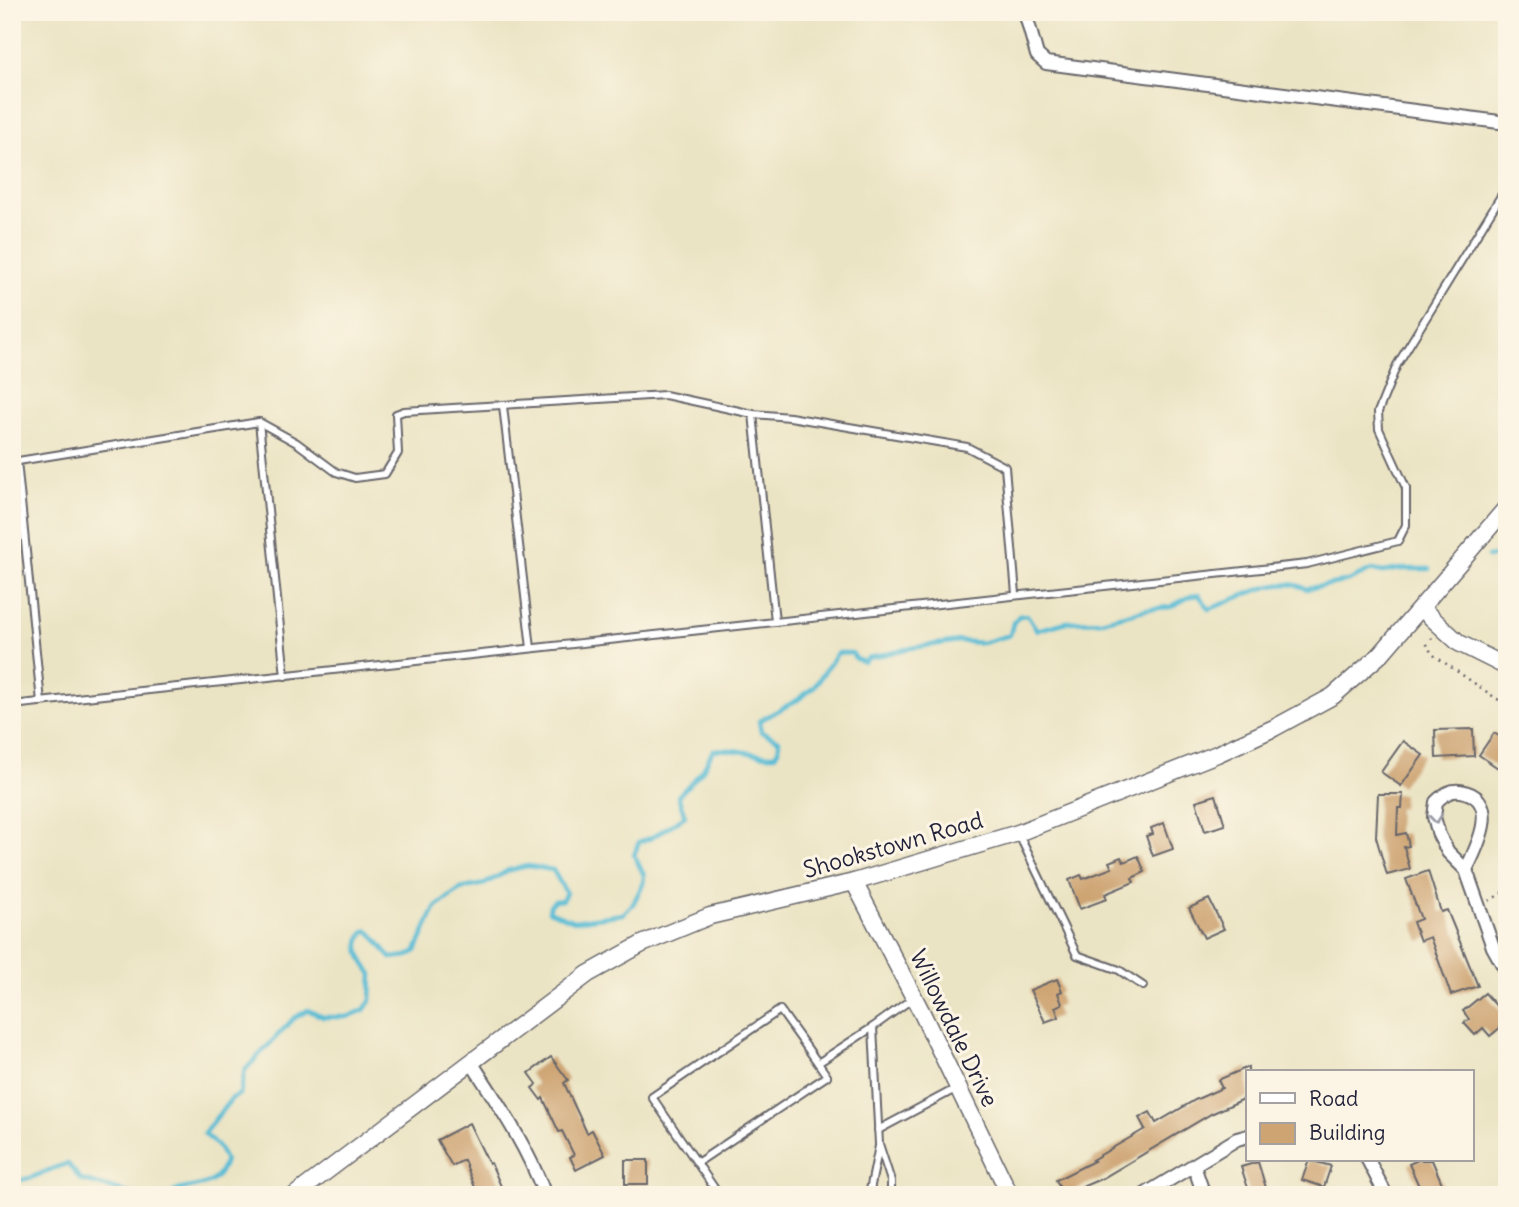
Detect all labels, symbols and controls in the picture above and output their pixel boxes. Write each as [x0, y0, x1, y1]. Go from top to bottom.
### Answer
street label: Shookstown Road [800, 805, 986, 884]
one-way arrow [1429, 813, 1444, 825]
street label: Willowdale Drive [904, 944, 1005, 1111]
legend [1246, 1070, 1474, 1162]
text: Road [1309, 1085, 1358, 1112]
text: Building [1309, 1119, 1385, 1146]

